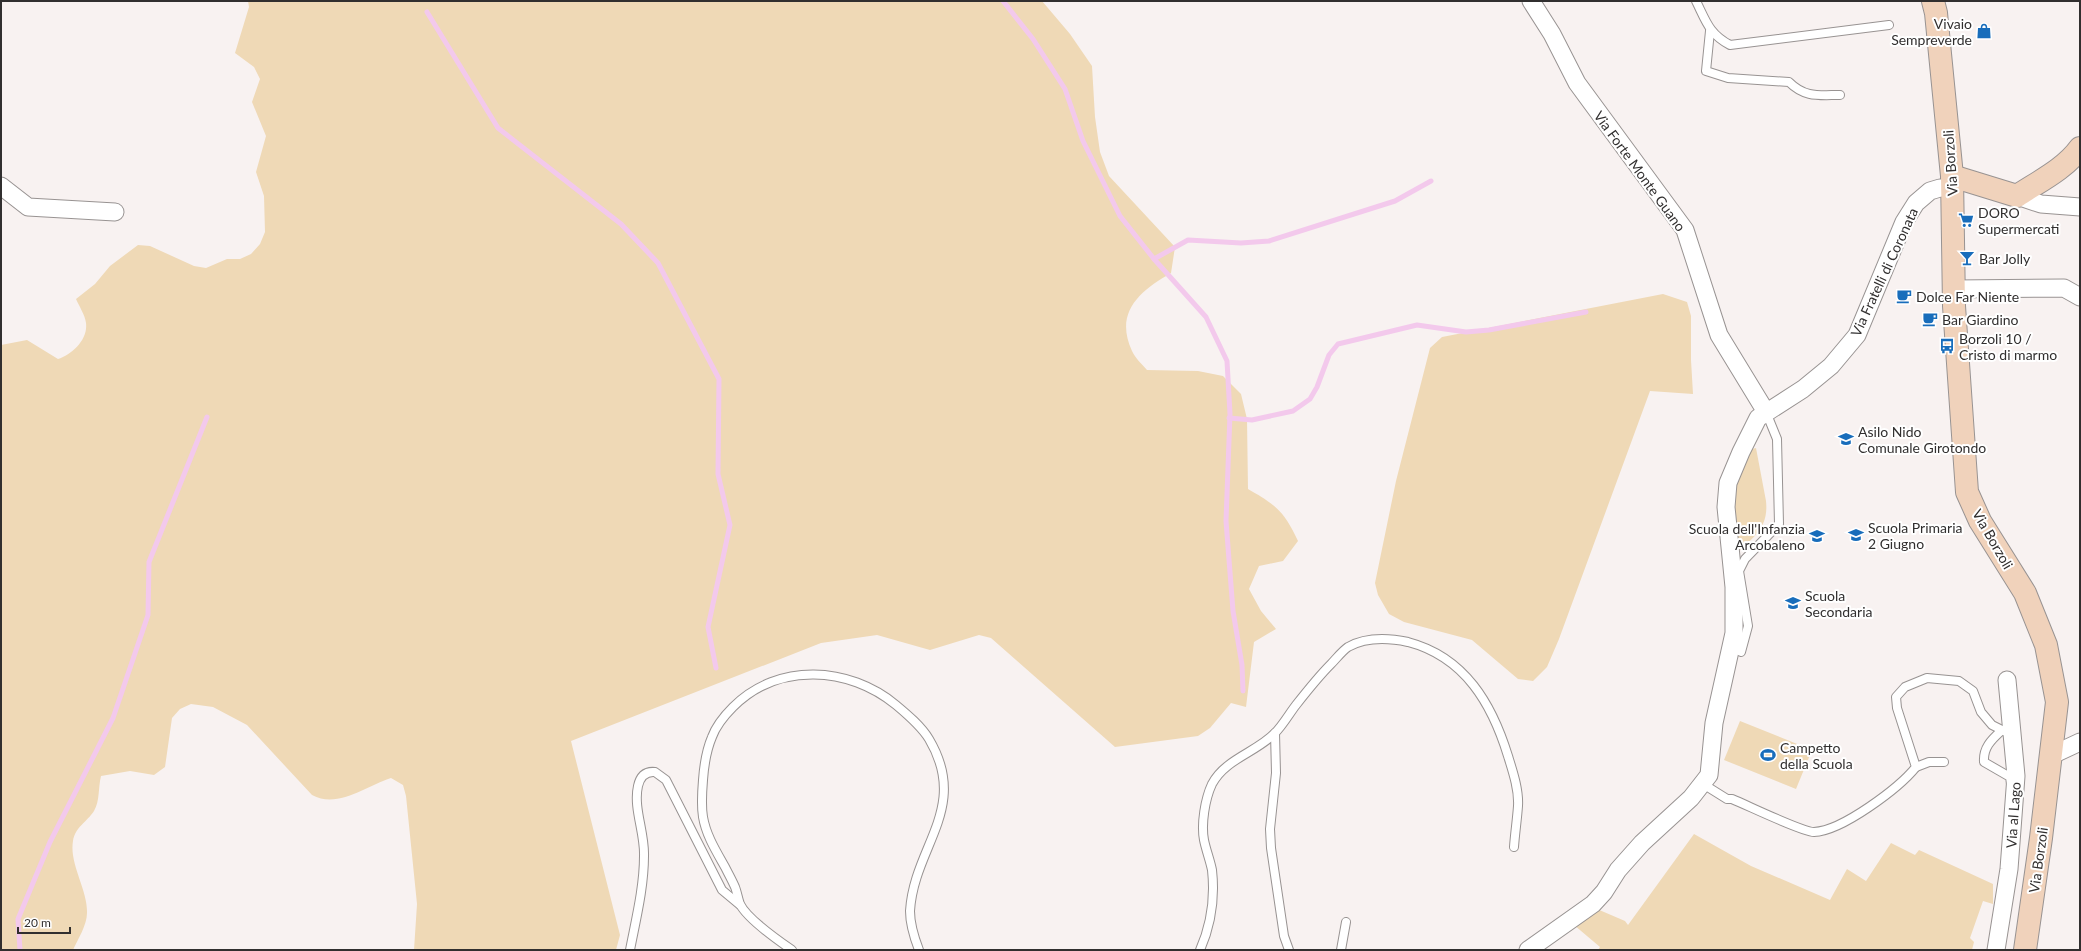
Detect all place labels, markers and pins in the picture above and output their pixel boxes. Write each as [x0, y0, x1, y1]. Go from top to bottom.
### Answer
place label: Vivaio Sempreverde [1891, 15, 1972, 48]
shop icon: Vivaio Sempreverde [1975, 22, 1993, 40]
place label: DORO Supermercati [1978, 204, 2060, 237]
supermarket icon: DORO Supermercati [1957, 211, 1975, 229]
bar icon: Bar Jolly [1958, 249, 1976, 267]
place label: Bar Jolly [1979, 250, 2031, 267]
cafe icon: Dolce Far Niente [1895, 287, 1913, 305]
place label: Dolce Far Niente [1916, 288, 2019, 305]
cafe icon: Bar Giardino [1921, 310, 1939, 328]
place label: Bar Giardino [1942, 311, 2019, 328]
place label: Borzoli 10 / Cristo di marmo [1959, 330, 2057, 363]
bus stop icon: Borzoli 10 / Cristo di marmo [1938, 337, 1956, 355]
place label: Asilo Nido Comunale Girotondo [1858, 423, 1986, 456]
school or university icon: Asilo Nido Comunale Girotondo [1837, 430, 1855, 448]
place label: Scuola Primaria 2 Giugno [1868, 519, 1962, 552]
place label: Scuola dell'Infanzia Arcobaleno [1689, 520, 1805, 553]
school or university icon: Scuola Primaria 2 Giugno [1847, 526, 1865, 544]
school or university icon: Scuola dell'Infanzia Arcobaleno [1808, 527, 1826, 545]
place label: Scuola Secondaria [1805, 587, 1873, 620]
school or university icon: Scuola Secondaria [1784, 594, 1802, 612]
place label: Campetto della Scuola [1780, 739, 1853, 772]
sports icon: Campetto della Scuola [1759, 746, 1777, 764]

